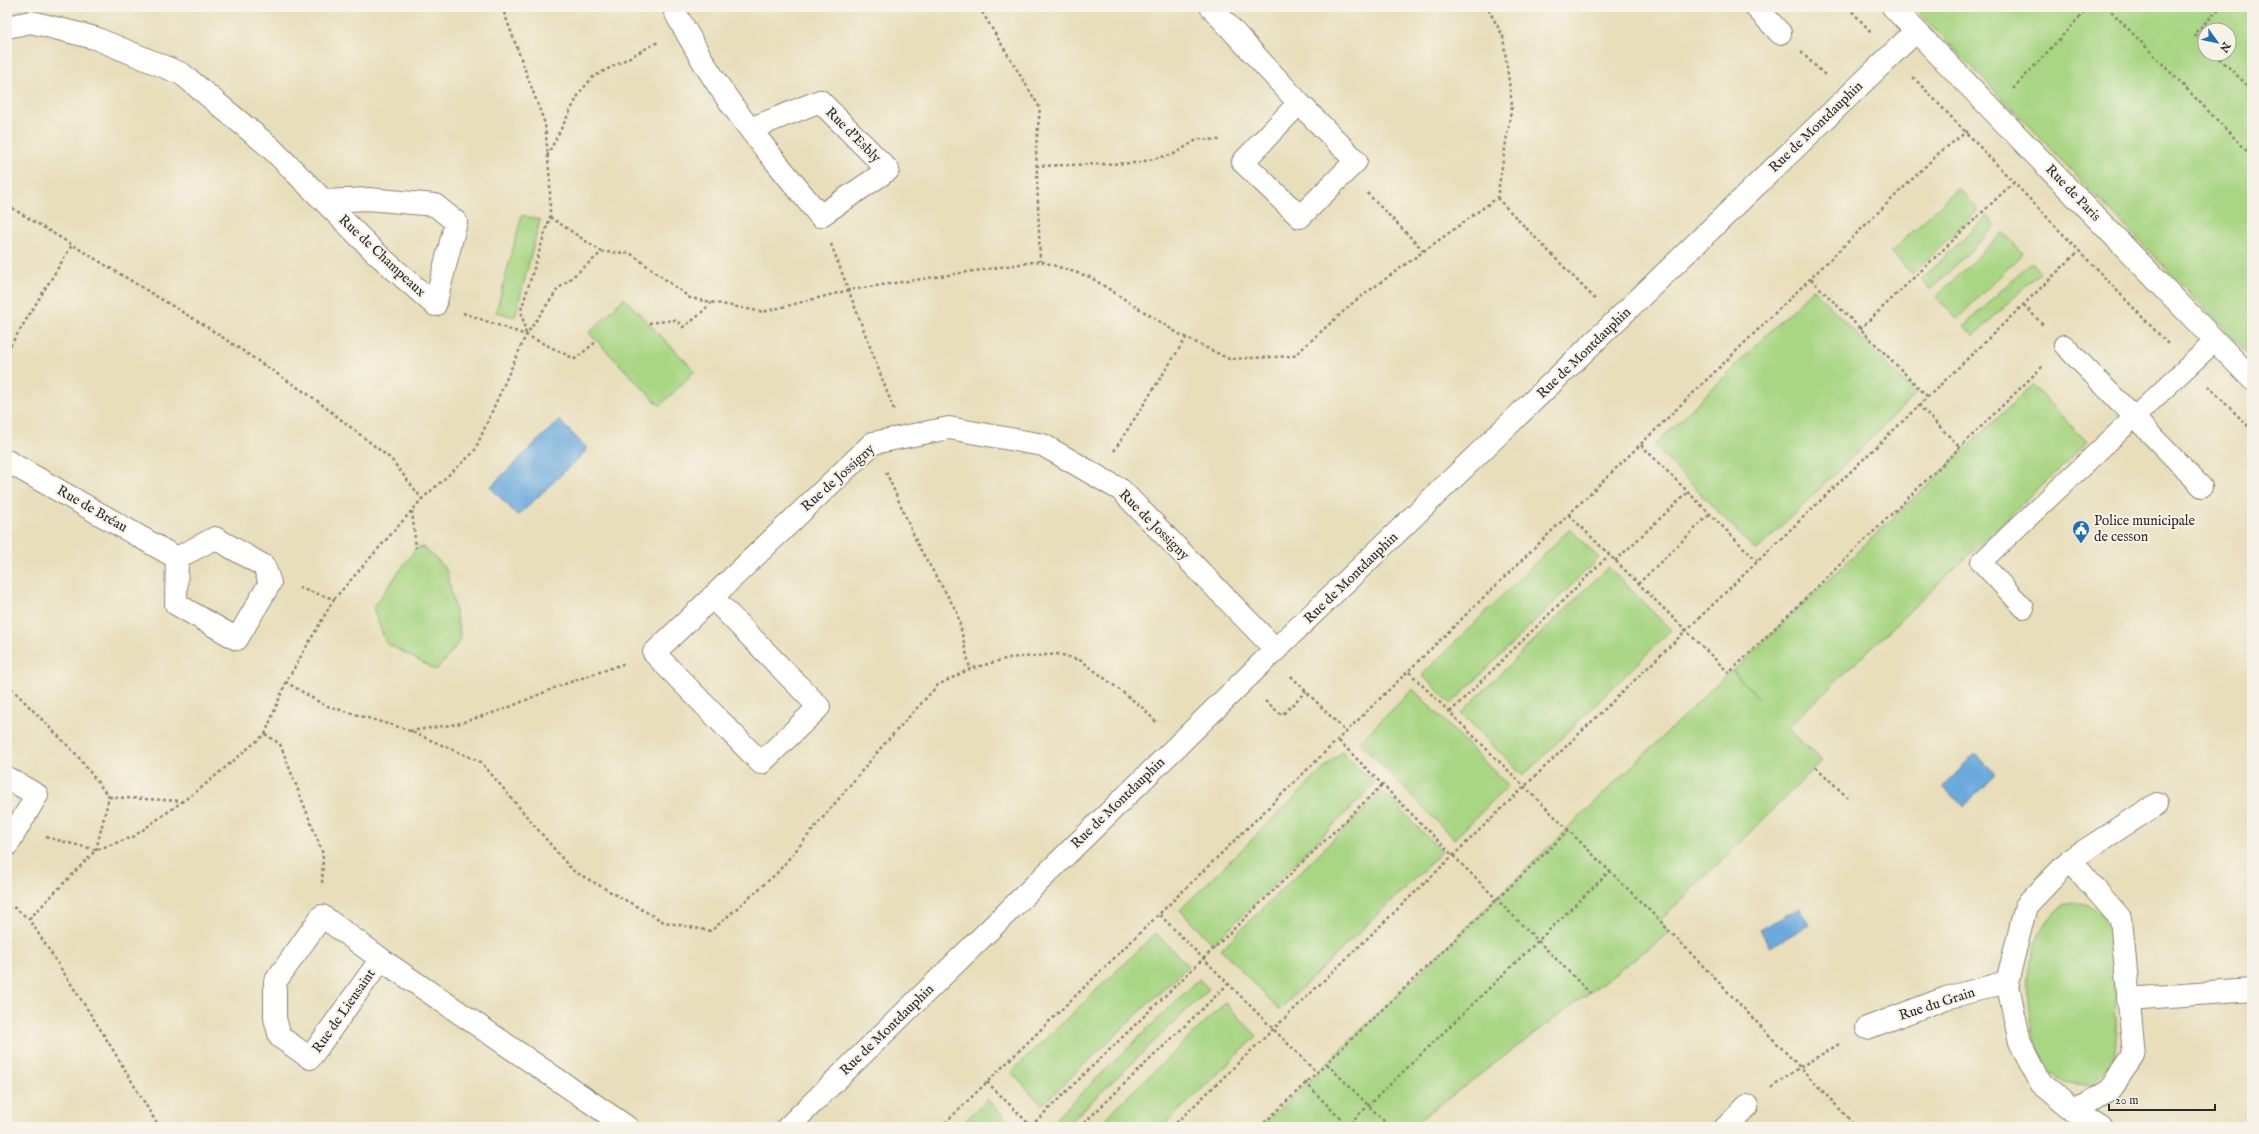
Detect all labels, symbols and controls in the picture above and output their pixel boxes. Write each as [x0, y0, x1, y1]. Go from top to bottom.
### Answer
north arrow [2197, 22, 2237, 62]
text: N [2216, 38, 2234, 55]
street label: Rue de Montdauphin [1765, 77, 1867, 177]
street label: Rue d'Esbly [821, 103, 885, 167]
street label: Rue de Paris [2041, 161, 2105, 225]
street label: Rue de Champeaux [335, 211, 429, 301]
street label: Rue de Montdauphin [1533, 303, 1635, 403]
street label: Rue de Jossigny [798, 440, 879, 516]
street label: Rue de Bréau [54, 482, 130, 536]
street label: Rue de Jossigny [1115, 486, 1193, 564]
place label: Police municipale de cesson [2094, 512, 2196, 546]
public building icon: Police municipale de cesson [2071, 519, 2091, 544]
street label: Rue de Montdauphin [1300, 528, 1402, 628]
street label: Rue de Montdauphin [1067, 753, 1169, 853]
street label: Rue de Lieusaint [308, 965, 380, 1057]
street label: Rue de Montdauphin [836, 980, 938, 1080]
street label: Rue du Grain [1897, 983, 1978, 1025]
scale bar [2109, 1086, 2215, 1112]
text: 20 m [2115, 1093, 2138, 1108]

